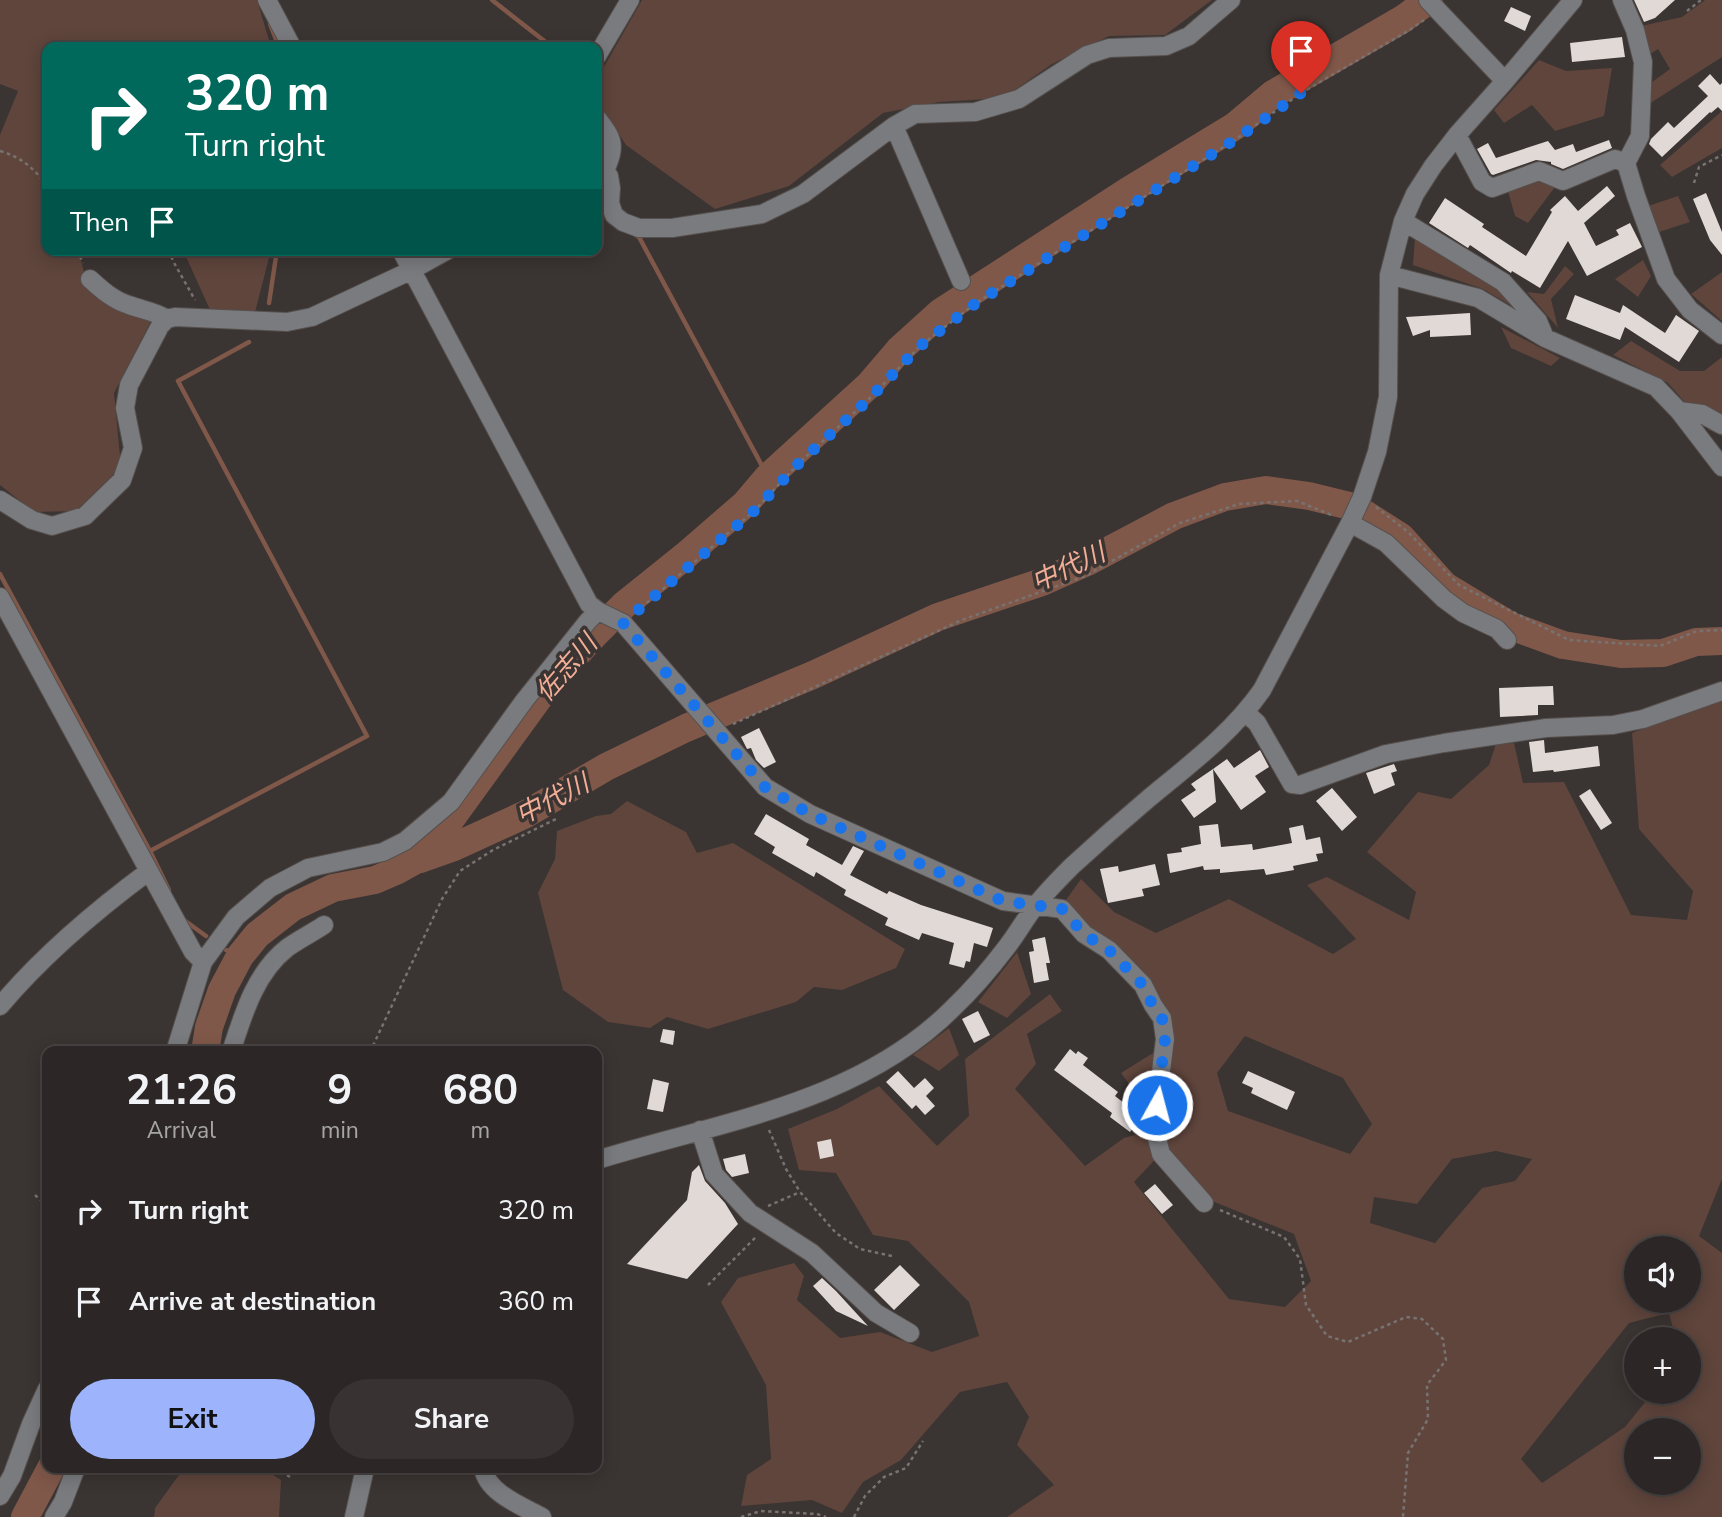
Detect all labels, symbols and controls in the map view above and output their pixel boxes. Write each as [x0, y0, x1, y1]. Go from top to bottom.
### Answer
pin [1271, 21, 1331, 93]
icon: arrive [1282, 32, 1320, 70]
text: 320 m [185, 60, 329, 127]
icon: right [70, 70, 161, 161]
text: Turn right [185, 124, 325, 167]
icon: arrive [143, 203, 181, 241]
text: Then [70, 205, 129, 240]
water label: 中代川 [1025, 534, 1114, 600]
water label: 佐志川 [528, 625, 607, 709]
water label: 中代川 [510, 765, 598, 833]
text: 21:26 [126, 1062, 237, 1119]
text: 9 [327, 1062, 352, 1119]
text: 680 [443, 1062, 518, 1119]
position arrow [1120, 1068, 1194, 1142]
text: Arrival [147, 1115, 216, 1146]
text: min [321, 1115, 359, 1146]
text: m [471, 1115, 490, 1146]
icon: right [70, 1192, 108, 1230]
text: Turn right [129, 1193, 248, 1228]
text: 320 m [498, 1193, 574, 1228]
map controls [1624, 1236, 1701, 1495]
button: sound [1624, 1236, 1701, 1313]
icon: arrive [70, 1283, 108, 1321]
text: Arrive at destination [129, 1284, 376, 1319]
text: 360 m [498, 1284, 574, 1319]
button: + [1624, 1327, 1701, 1404]
button: Exit [70, 1379, 315, 1459]
button: Share [329, 1379, 574, 1459]
button: − [1624, 1418, 1701, 1495]

